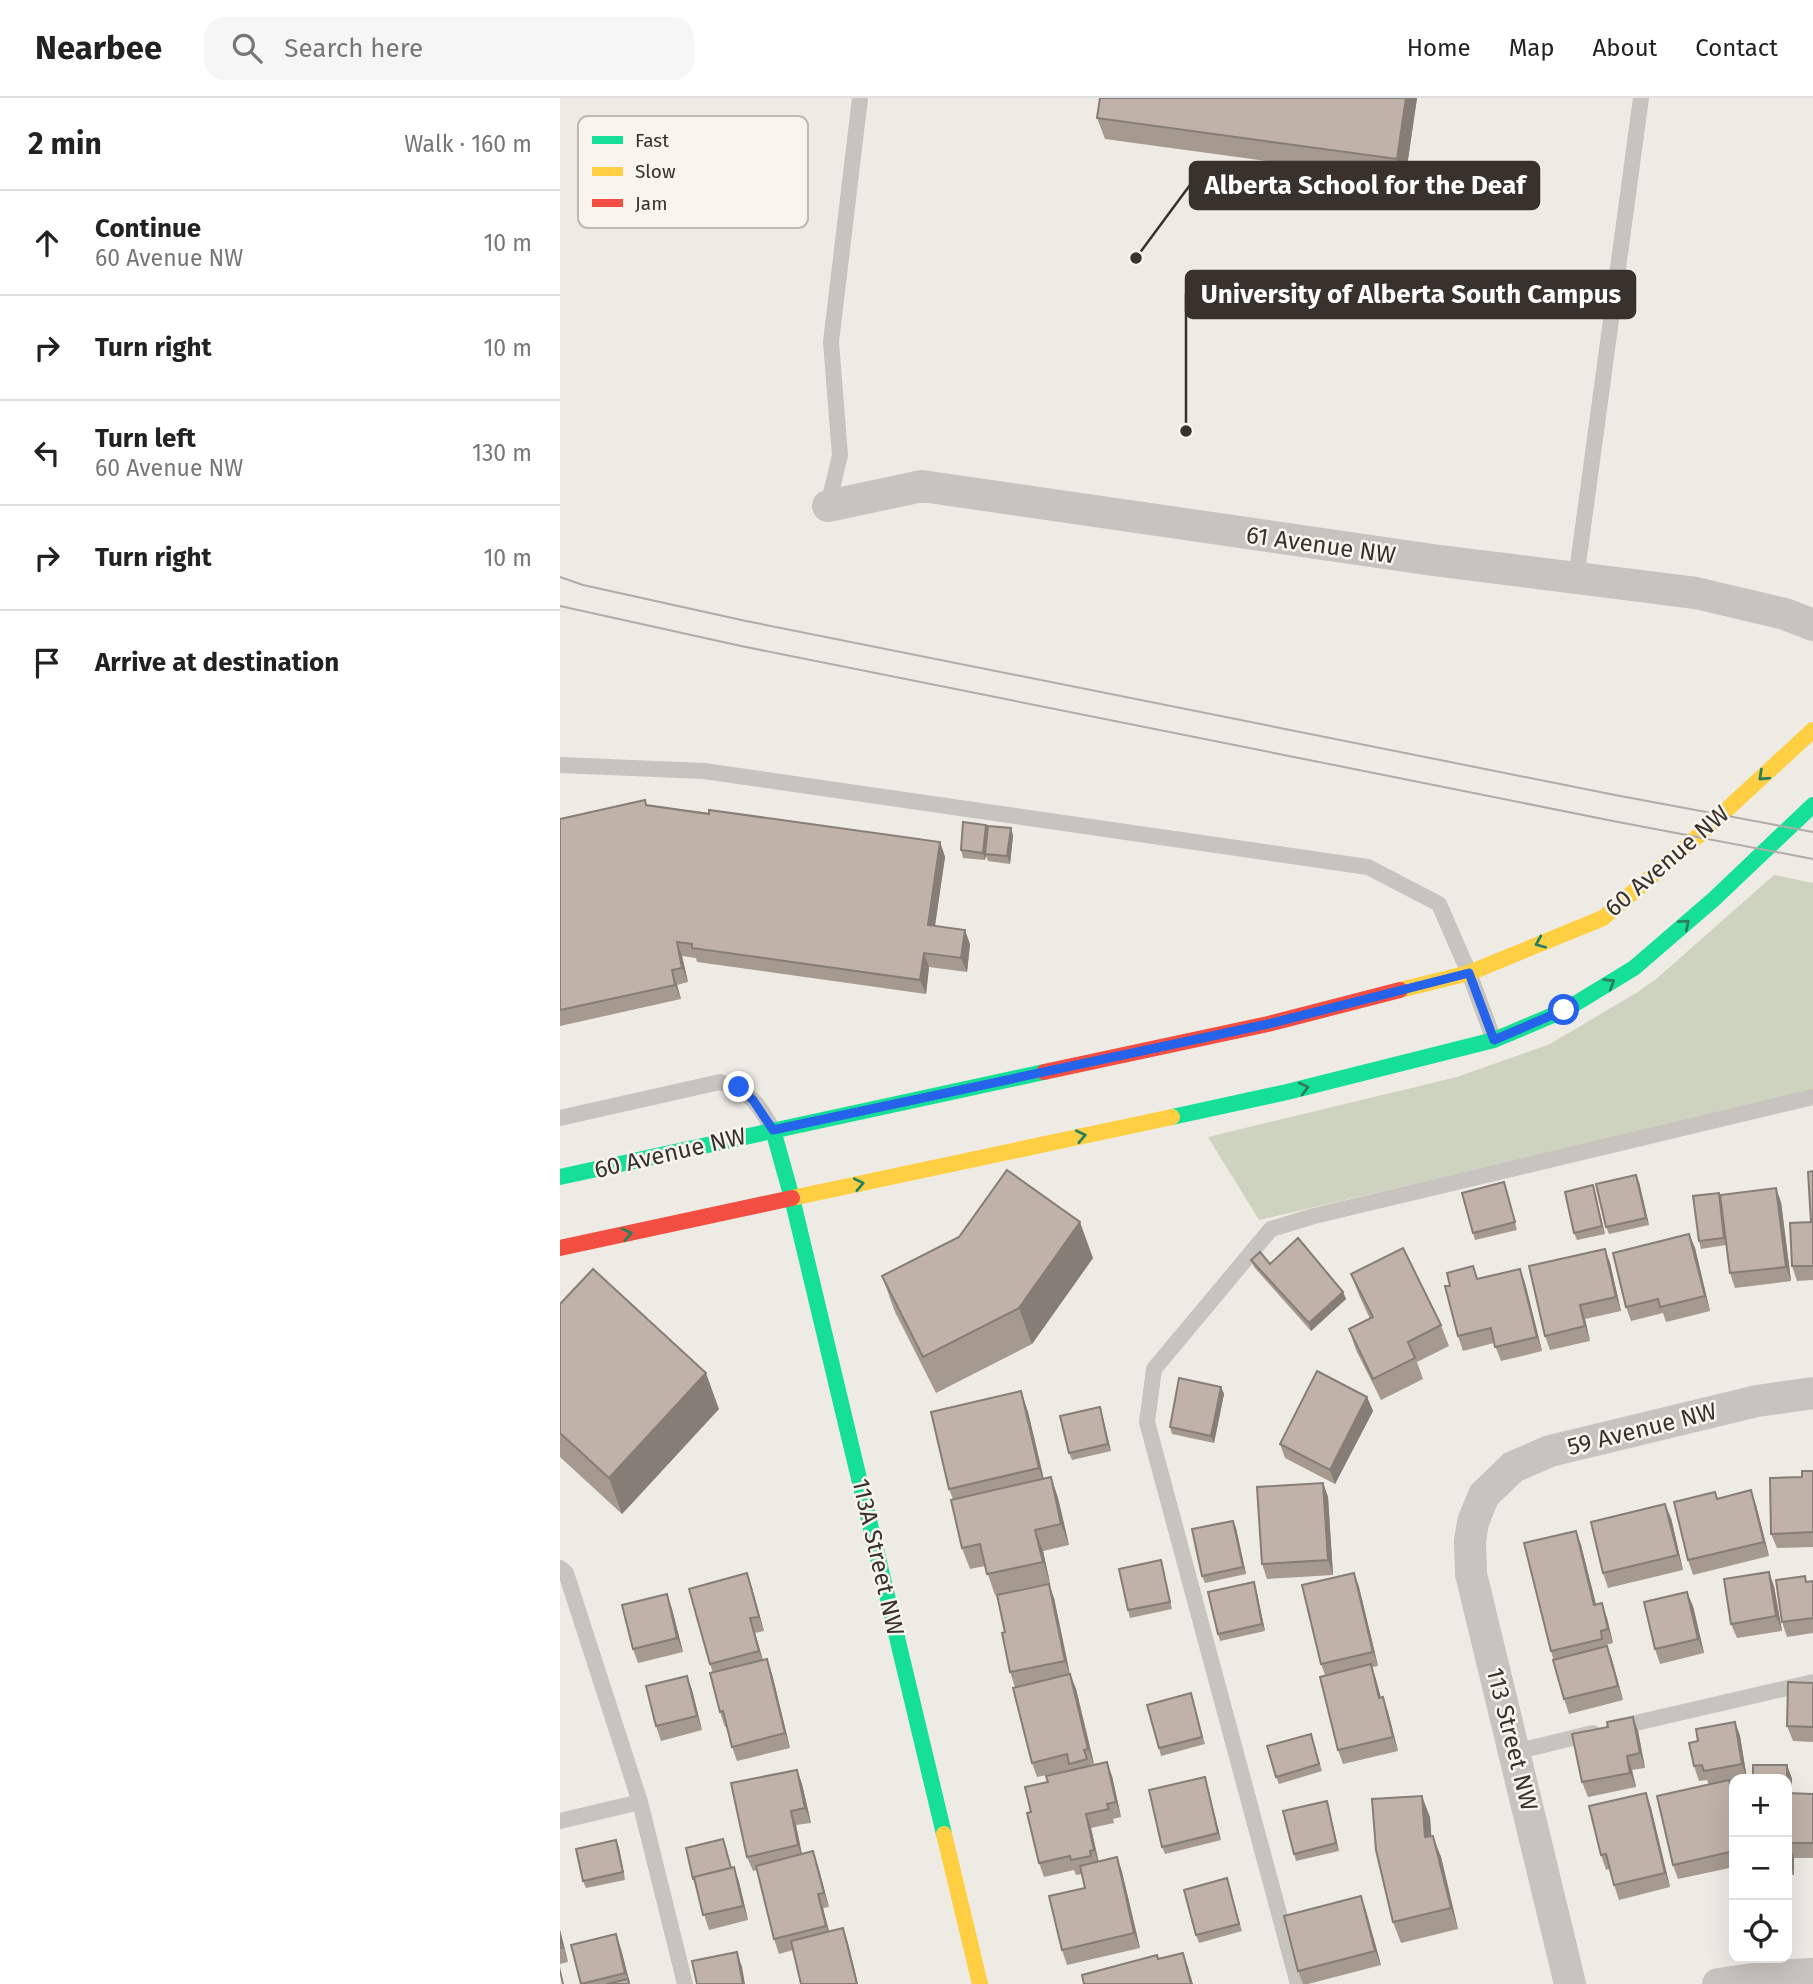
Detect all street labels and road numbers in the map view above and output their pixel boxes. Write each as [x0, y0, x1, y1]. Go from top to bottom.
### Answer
street label: 61 Avenue NW [1244, 521, 1398, 569]
street label: 60 Avenue NW [1599, 800, 1735, 922]
street label: 60 Avenue NW [591, 1122, 749, 1184]
street label: 59 Avenue NW [1564, 1397, 1720, 1461]
street label: 113A Street NW [846, 1476, 910, 1638]
street label: 113 Street NW [1481, 1665, 1543, 1814]

